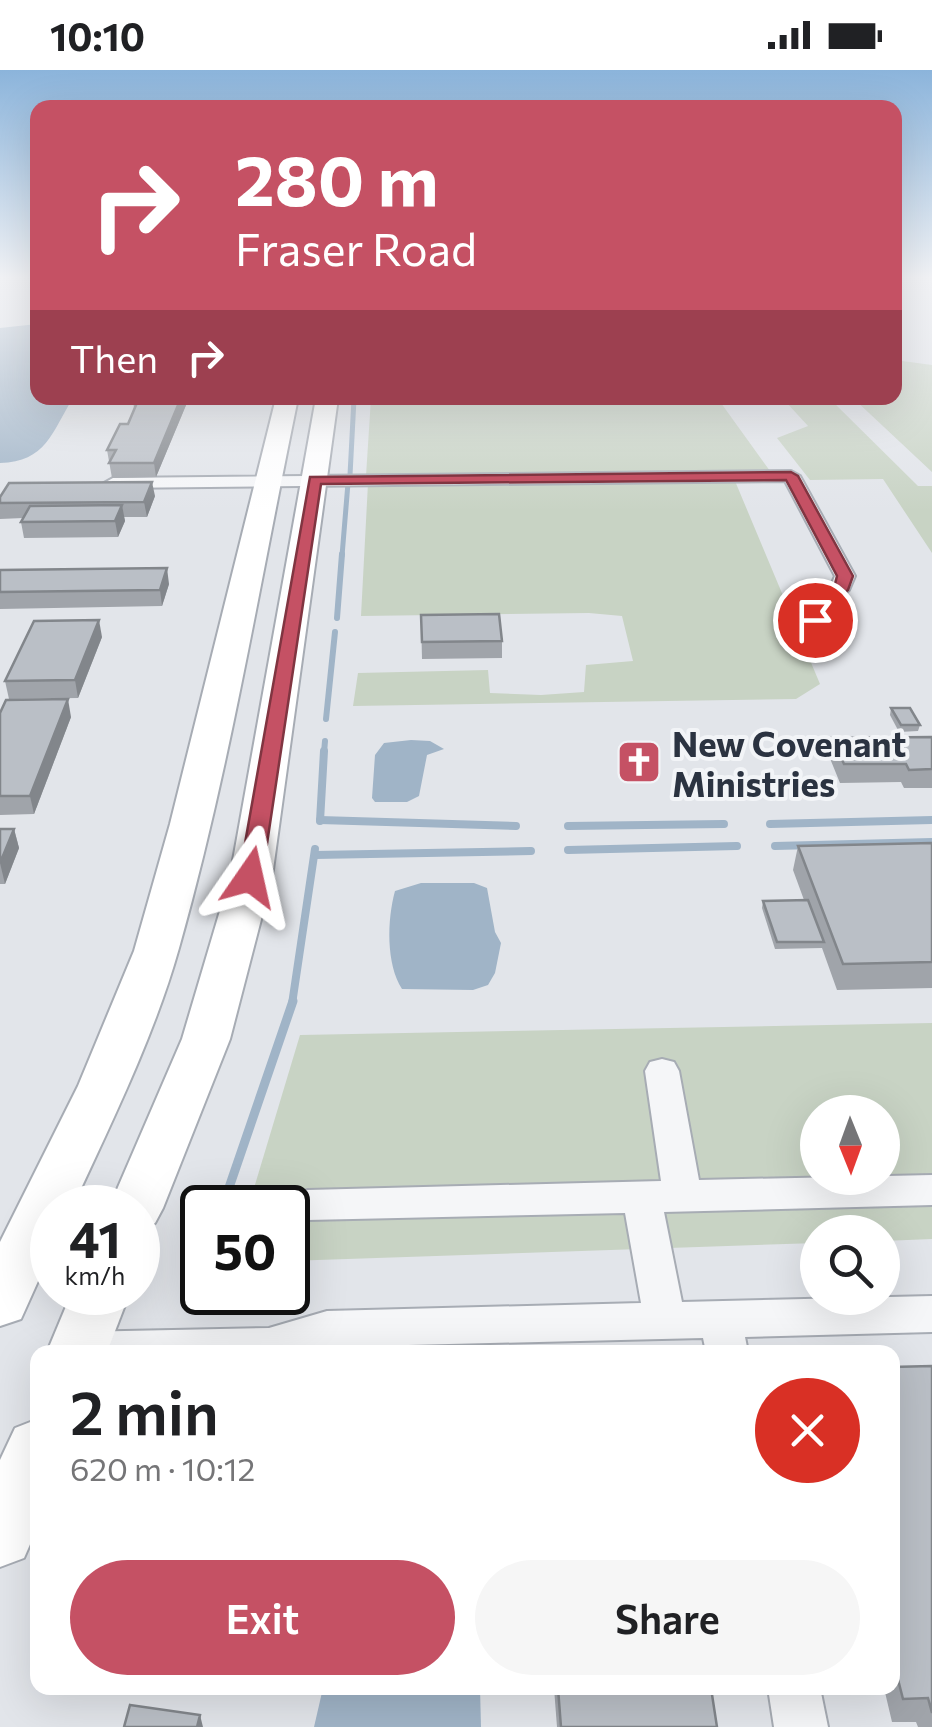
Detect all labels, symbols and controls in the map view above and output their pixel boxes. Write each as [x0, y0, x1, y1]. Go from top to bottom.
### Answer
text: 10:10 [50, 12, 145, 59]
text: 280 m [235, 135, 439, 220]
icon: right [70, 140, 200, 270]
text: Fraser Road [235, 220, 477, 275]
icon: right [178, 330, 233, 385]
text: Then [70, 334, 158, 381]
pin [773, 578, 858, 663]
icon: arrive [788, 593, 843, 648]
place label: New Covenant Ministries [672, 721, 906, 804]
church icon: New Covenant Ministries [616, 739, 662, 785]
position arrow [198, 825, 302, 929]
north arrow [800, 1095, 900, 1195]
map controls [800, 1095, 900, 1315]
speed limit sign: 50 [180, 1185, 310, 1315]
text: 41 [69, 1207, 121, 1268]
button: search [800, 1215, 900, 1315]
text: km/h [65, 1260, 125, 1290]
text: 2 min [70, 1374, 219, 1447]
button: close [755, 1378, 860, 1483]
text: 620 m · 10:12 [70, 1448, 255, 1488]
button: Exit [70, 1560, 455, 1675]
button: Share [475, 1560, 860, 1675]

